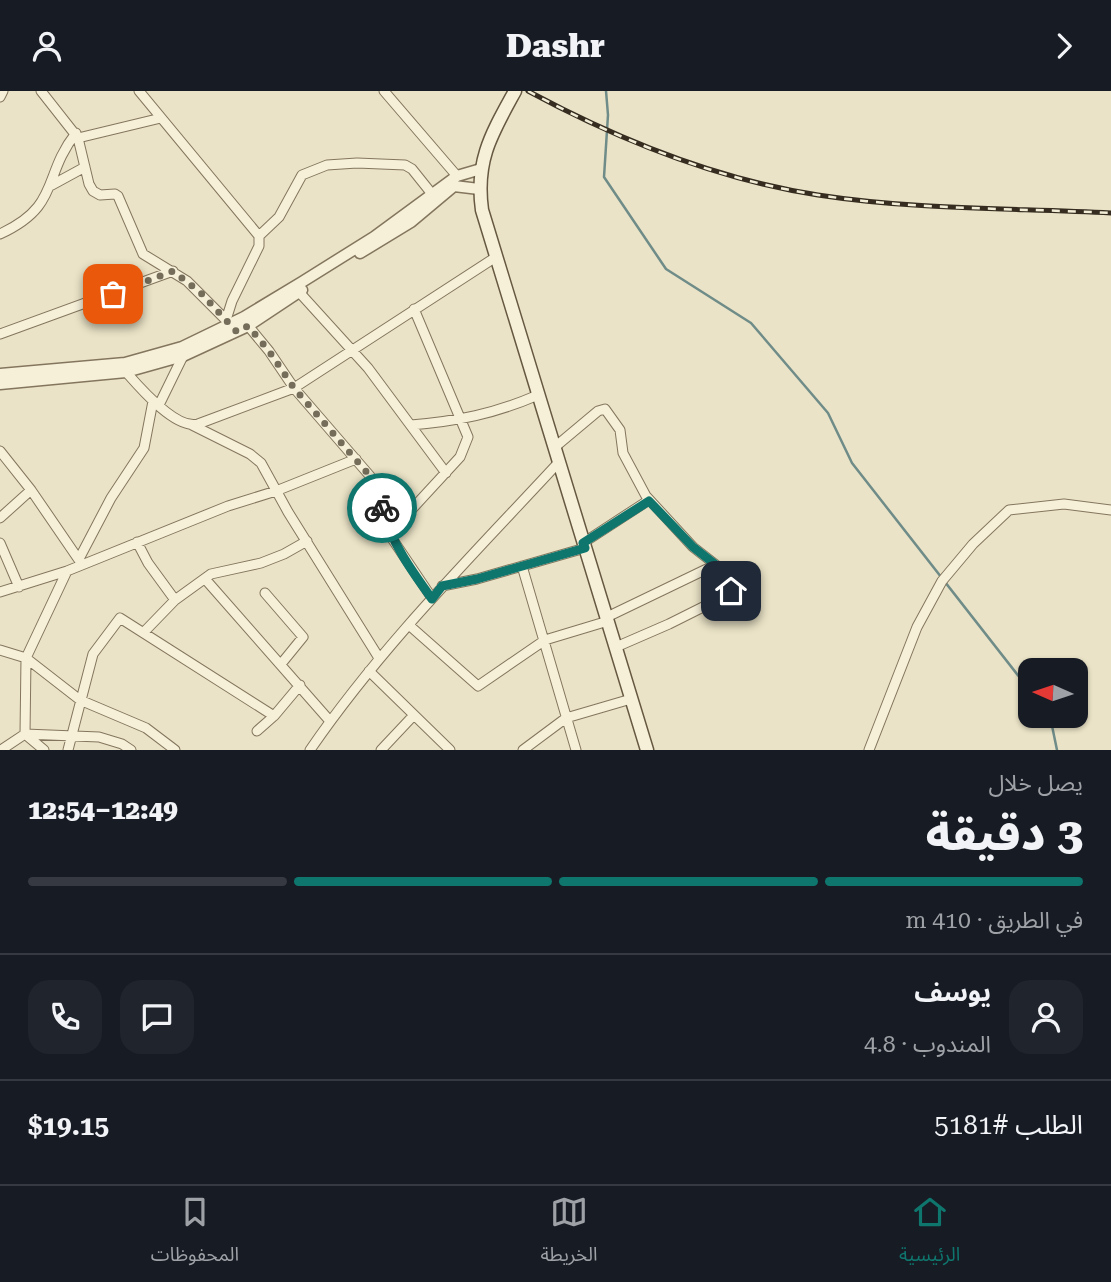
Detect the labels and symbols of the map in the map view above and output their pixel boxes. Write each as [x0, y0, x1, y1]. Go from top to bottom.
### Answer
pin [83, 264, 143, 324]
courier [347, 473, 417, 543]
pin [701, 561, 761, 621]
north arrow [1018, 658, 1088, 728]

